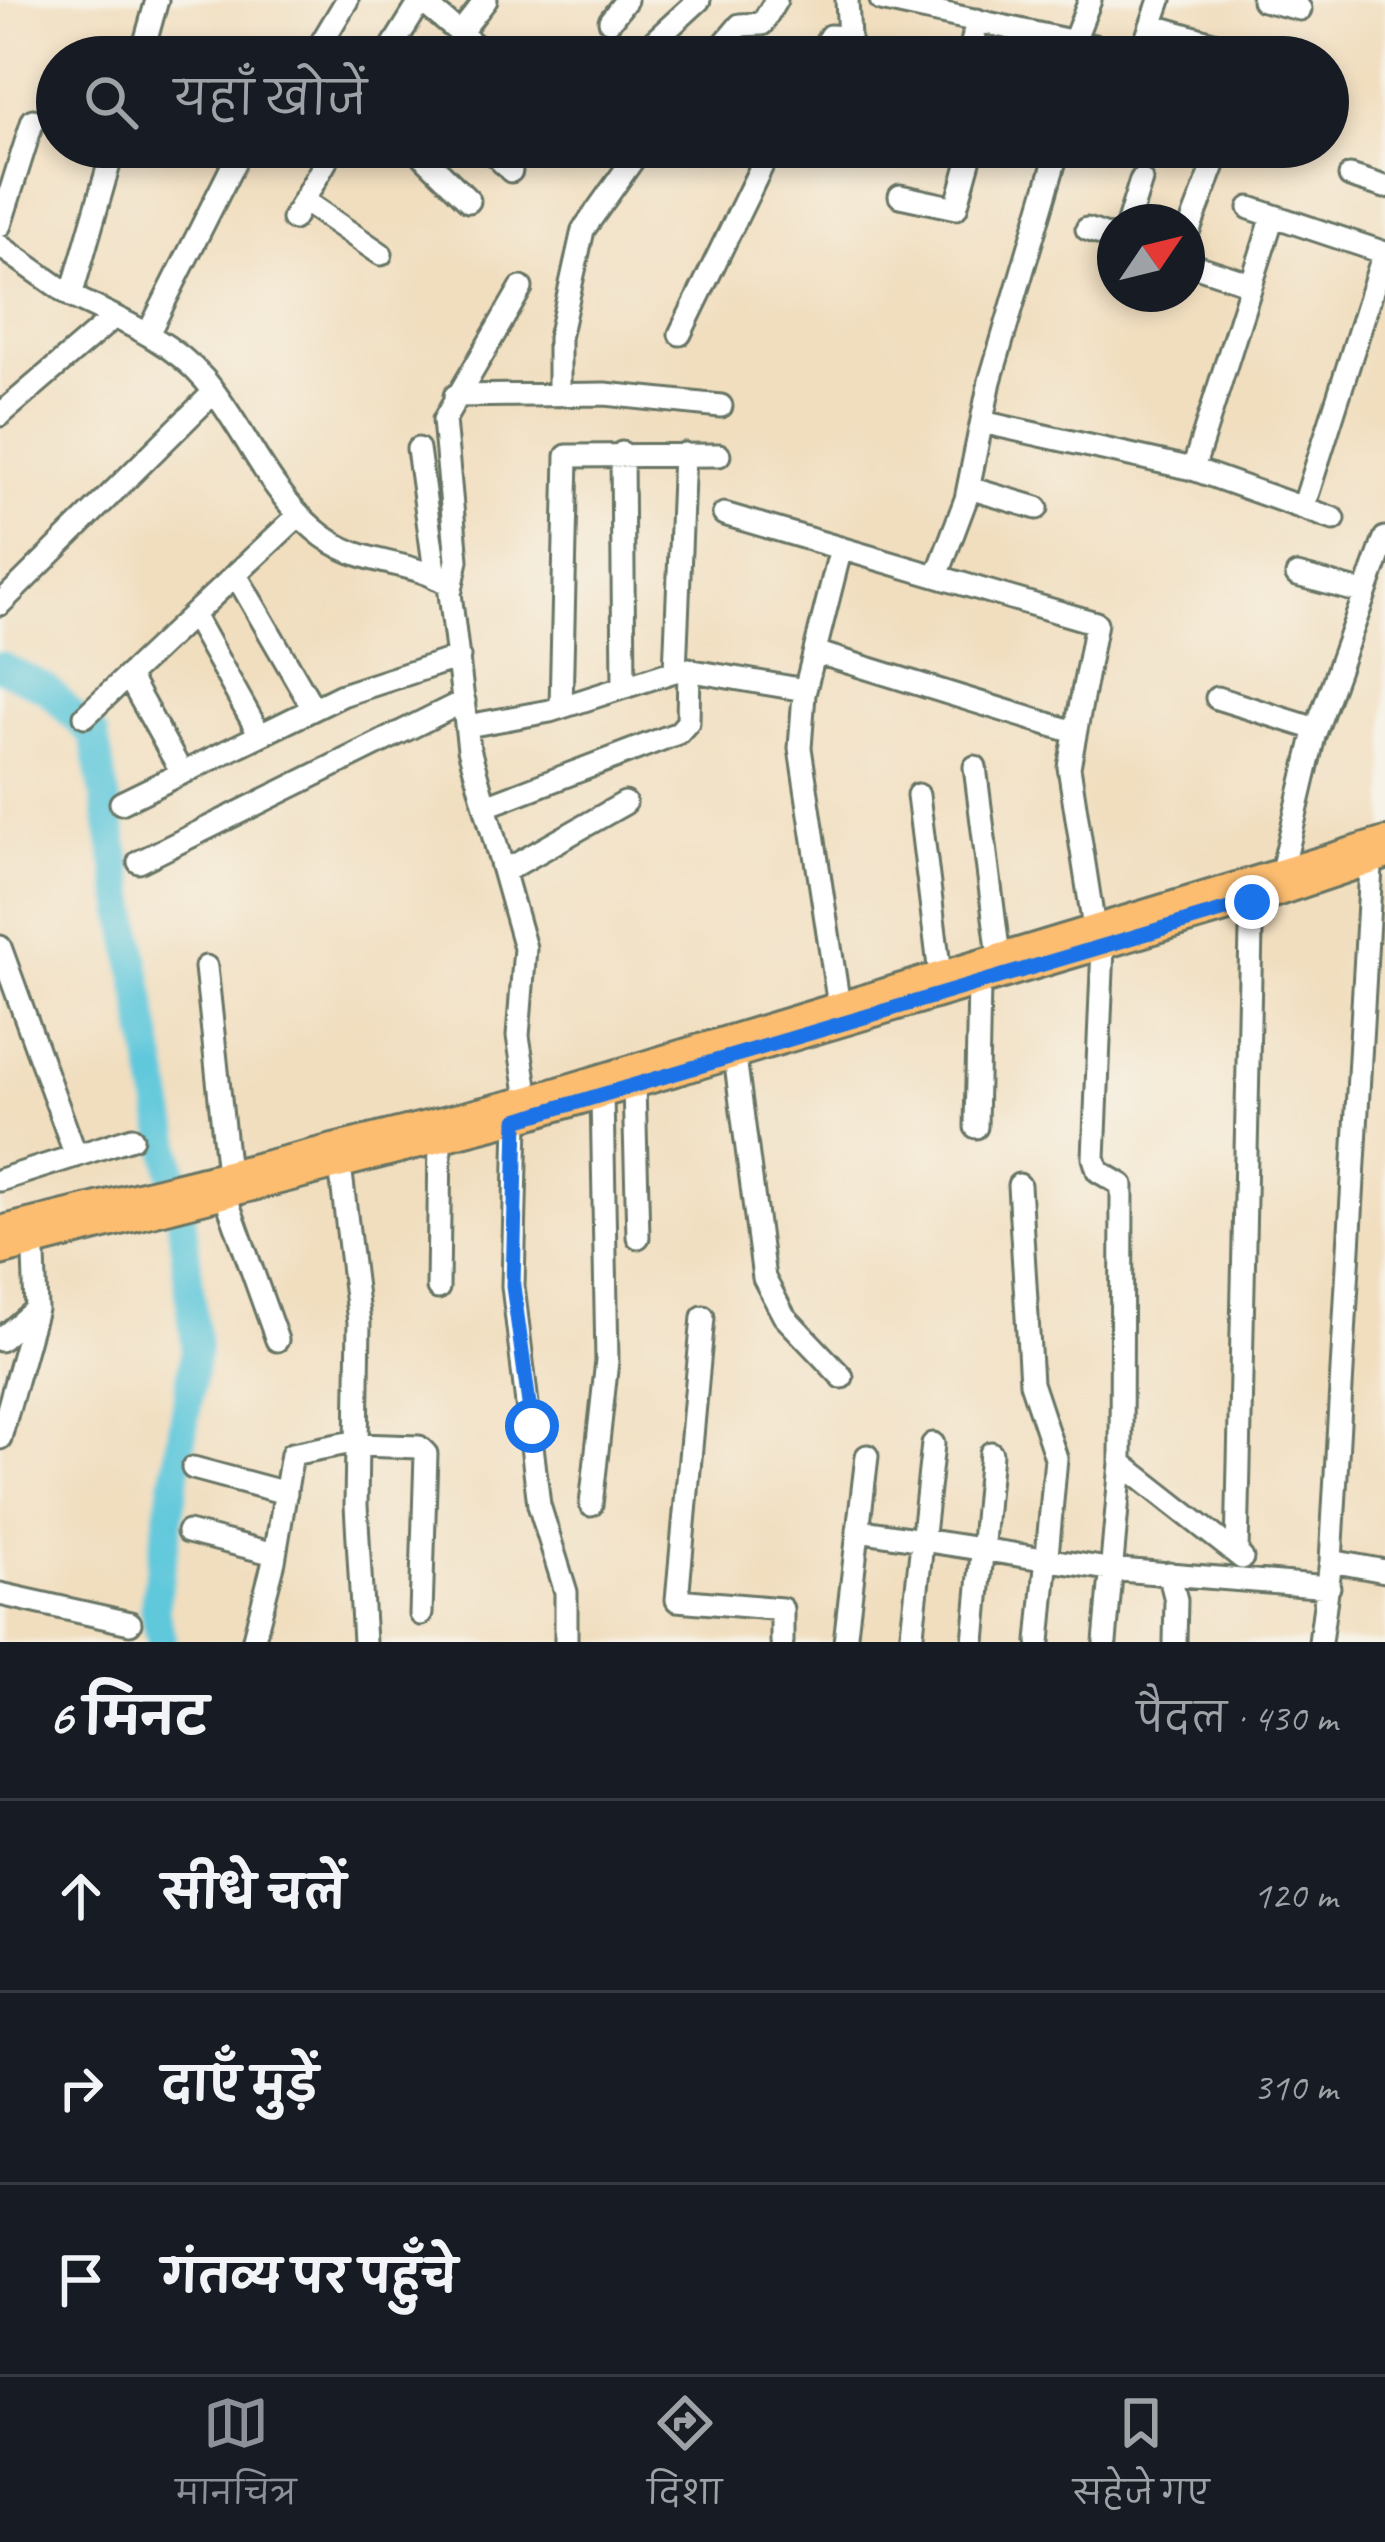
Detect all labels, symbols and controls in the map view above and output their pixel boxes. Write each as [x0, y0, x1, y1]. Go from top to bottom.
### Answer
search box [36, 36, 1349, 168]
icon: search [78, 69, 144, 135]
text: यहाँ खोजें [174, 71, 367, 128]
north arrow [1097, 204, 1205, 312]
route end [1225, 875, 1279, 929]
route start [505, 1399, 559, 1453]
text: 6 मिनट [48, 1685, 208, 1749]
text: पैदल · 430 m [1137, 1694, 1337, 1743]
icon: ahead [48, 1863, 114, 1929]
text: सीधे चलें [162, 1865, 346, 1922]
text: 120 m [1253, 1871, 1337, 1920]
icon: right [48, 2055, 114, 2121]
text: दाएँ मुड़ें [162, 2057, 318, 2114]
text: 310 m [1253, 2063, 1337, 2112]
icon: arrive [48, 2247, 114, 2313]
text: गंतव्य पर पहुँचे [162, 2249, 457, 2306]
tab: मानचित्र [175, 2390, 296, 2529]
tab: दिशा [647, 2390, 722, 2529]
tab: सहेजे गए [1073, 2390, 1210, 2529]

